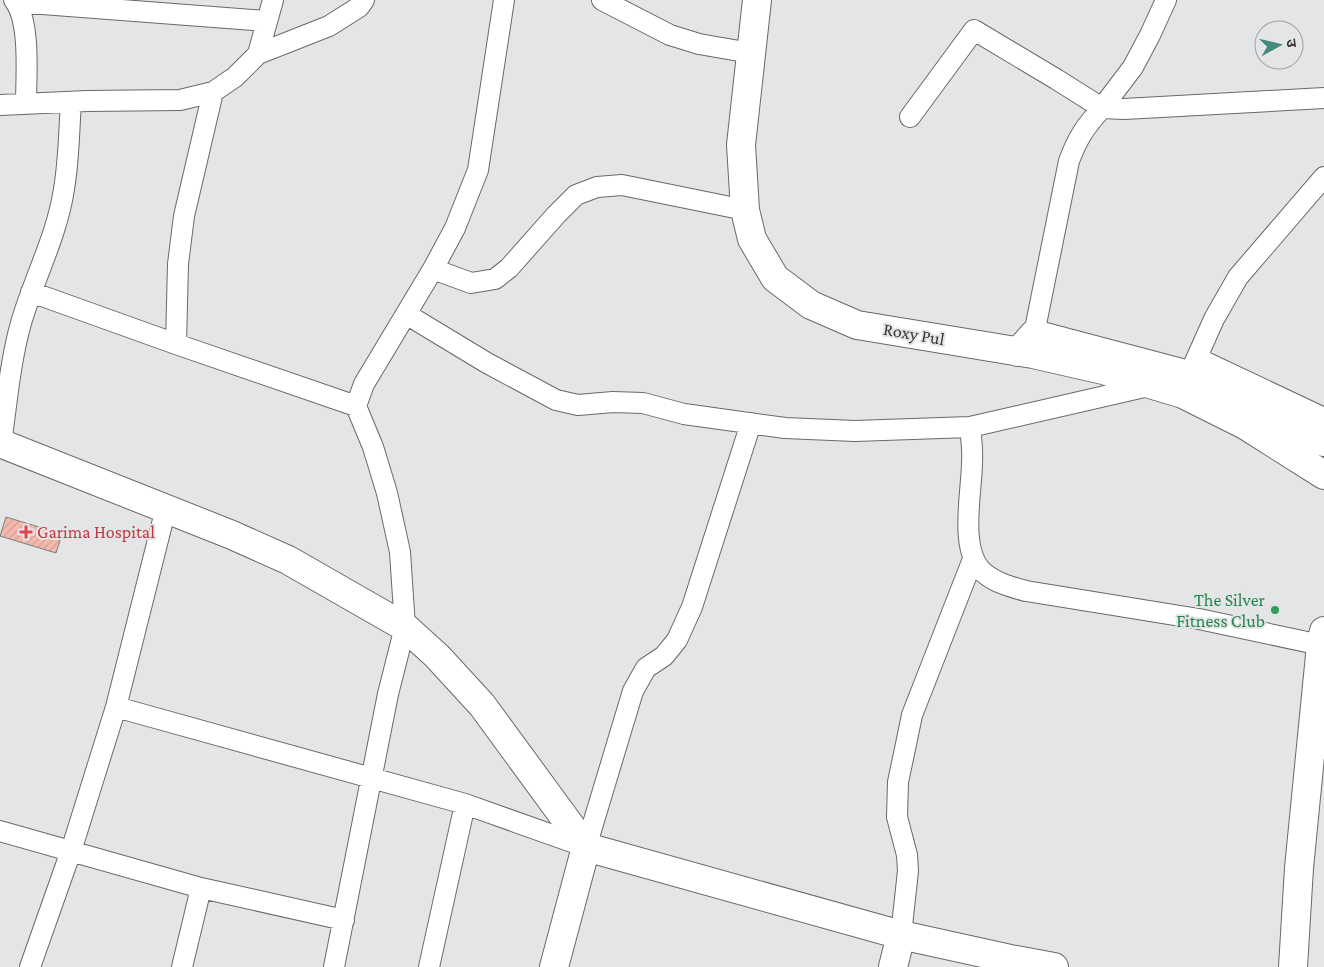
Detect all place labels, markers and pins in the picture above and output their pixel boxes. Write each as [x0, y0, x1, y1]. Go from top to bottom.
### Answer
place label: Garima Hospital [37, 522, 155, 542]
marker: Garima Hospital [19, 525, 33, 539]
place label: The Silver Fitness Club [1176, 590, 1266, 631]
marker: The Silver Fitness Club [1269, 604, 1281, 616]

